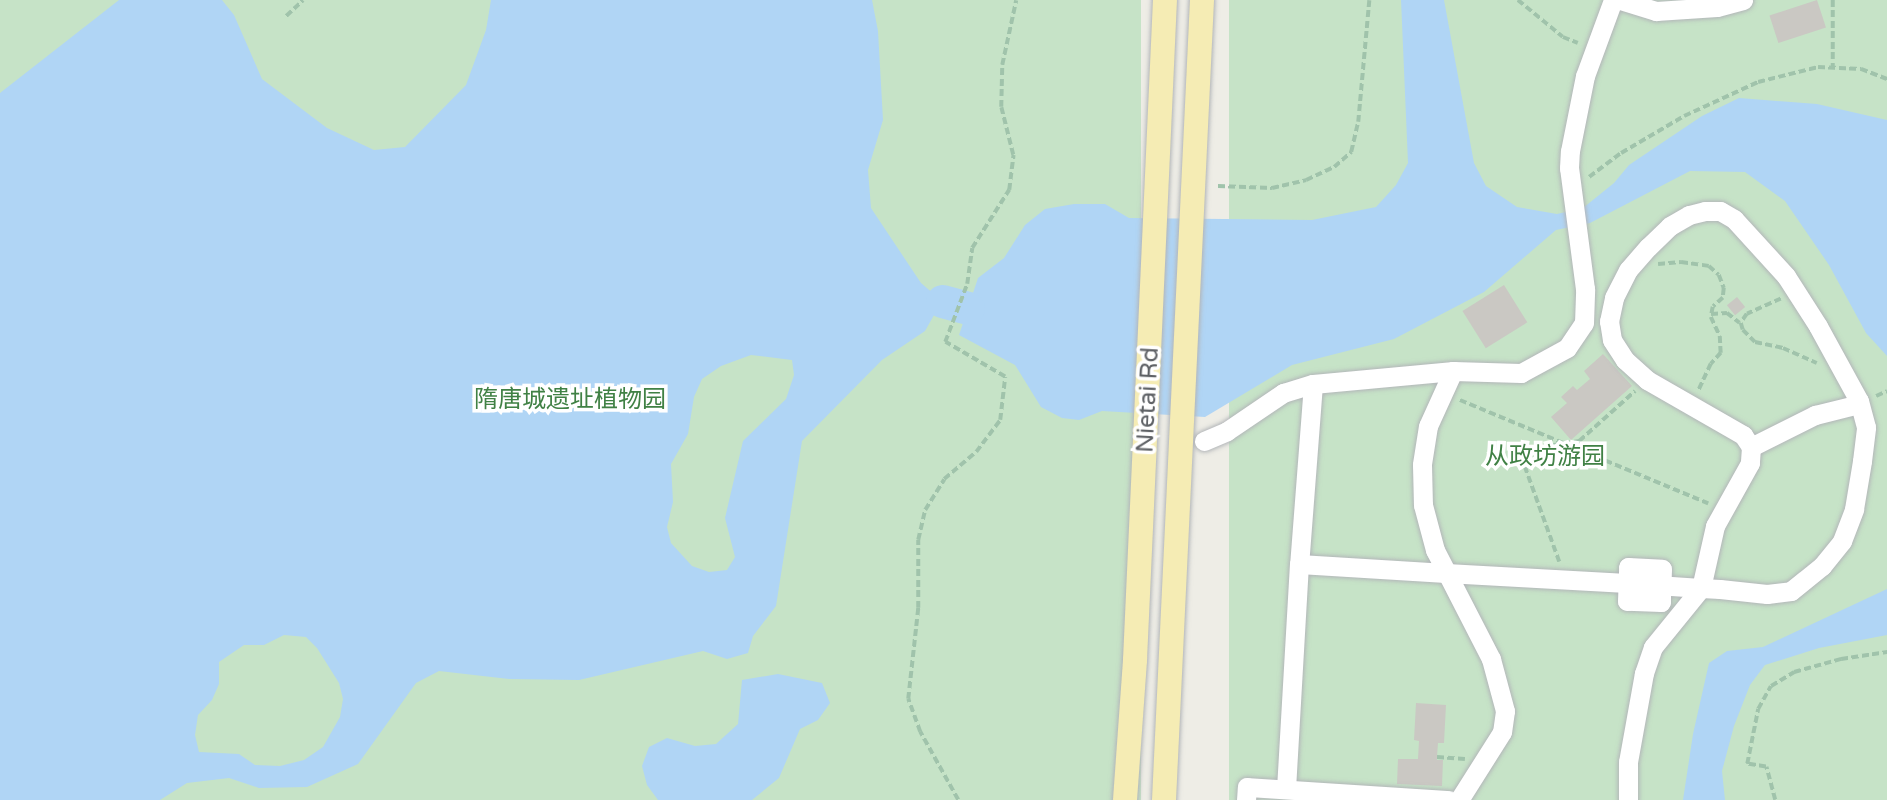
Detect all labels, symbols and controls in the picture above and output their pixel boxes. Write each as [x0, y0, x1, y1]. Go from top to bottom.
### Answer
street label: Nietai Rd [1131, 346, 1165, 454]
park label: 隋唐城遗址植物园 [474, 386, 666, 414]
park label: 从政坊游园 [1485, 443, 1605, 471]

